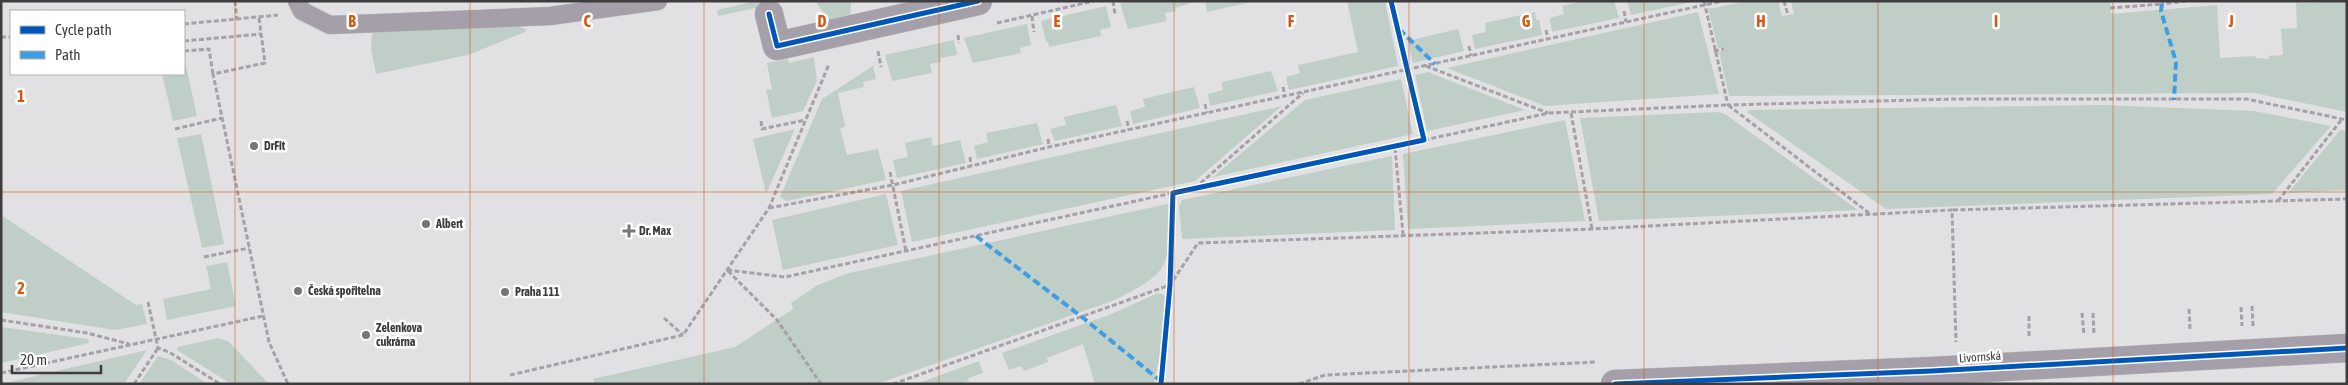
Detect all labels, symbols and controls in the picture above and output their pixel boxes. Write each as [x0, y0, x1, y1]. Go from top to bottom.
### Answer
legend [10, 10, 185, 75]
text: B [348, 12, 356, 30]
text: C [583, 12, 591, 30]
text: D [818, 12, 827, 30]
text: E [1054, 12, 1061, 30]
text: F [1288, 12, 1295, 30]
text: G [1522, 12, 1531, 30]
text: H [1756, 12, 1766, 30]
text: I [1994, 12, 1998, 30]
text: J [2227, 12, 2234, 30]
text: Cycle path [55, 21, 112, 38]
text: Path [55, 46, 81, 63]
text: 1 [17, 87, 25, 105]
place label: DrFit [264, 139, 286, 153]
marker: DrFit [248, 140, 260, 152]
place label: Albert [435, 217, 464, 231]
marker: Albert [420, 218, 432, 230]
place label: Dr. Max [639, 224, 671, 238]
marker: Dr. Max [623, 225, 635, 237]
text: 2 [17, 279, 25, 297]
place label: Česká spořitelna [308, 284, 381, 298]
marker: Česká spořitelna [292, 285, 304, 297]
place label: Praha 111 [515, 285, 560, 299]
marker: Praha 111 [499, 286, 511, 298]
place label: Zelenkova cukrárna [376, 321, 423, 349]
marker: Zelenkova cukrárna [360, 329, 372, 341]
scale bar [12, 342, 101, 374]
street label: Livornská [1958, 349, 2002, 365]
text: 20 m [20, 351, 47, 368]

